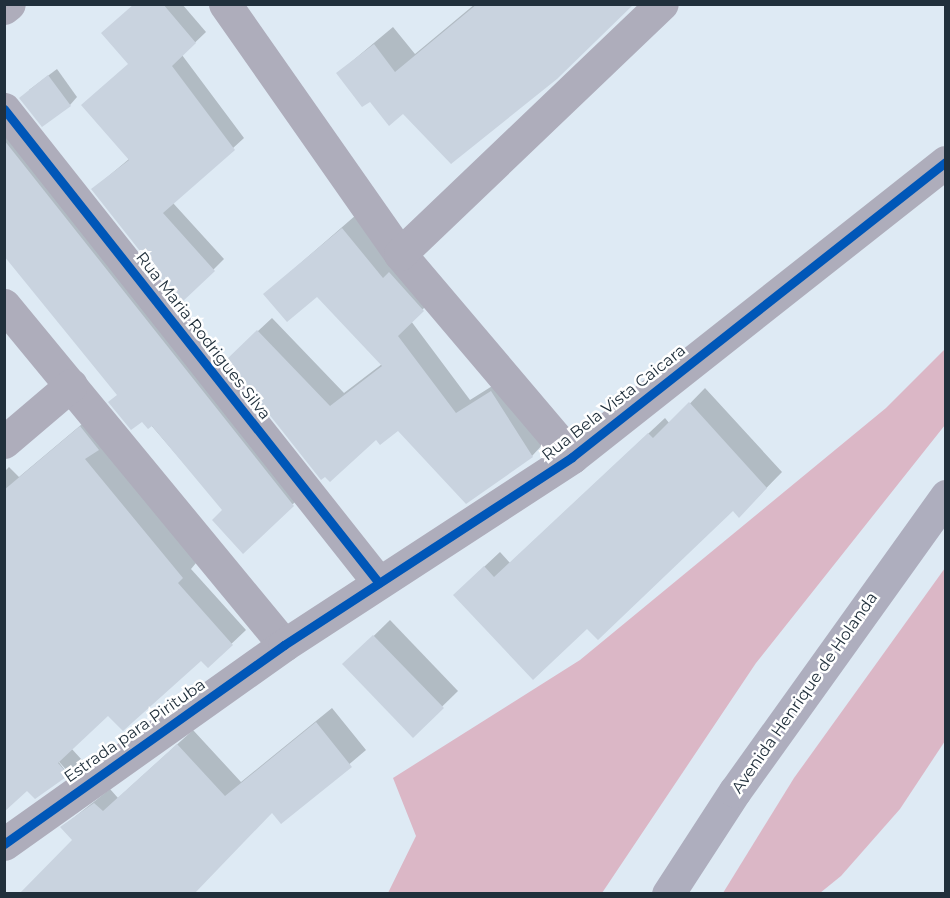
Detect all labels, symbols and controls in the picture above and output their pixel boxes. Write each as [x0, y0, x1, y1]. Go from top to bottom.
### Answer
street label: Rua Maria Rodrigues Silva [132, 248, 274, 424]
street label: Rua Bela Vista Caicara [538, 341, 690, 465]
street label: Avenida Henrique de Holanda [728, 589, 882, 797]
street label: Estrada para Pirituba [61, 675, 209, 787]

